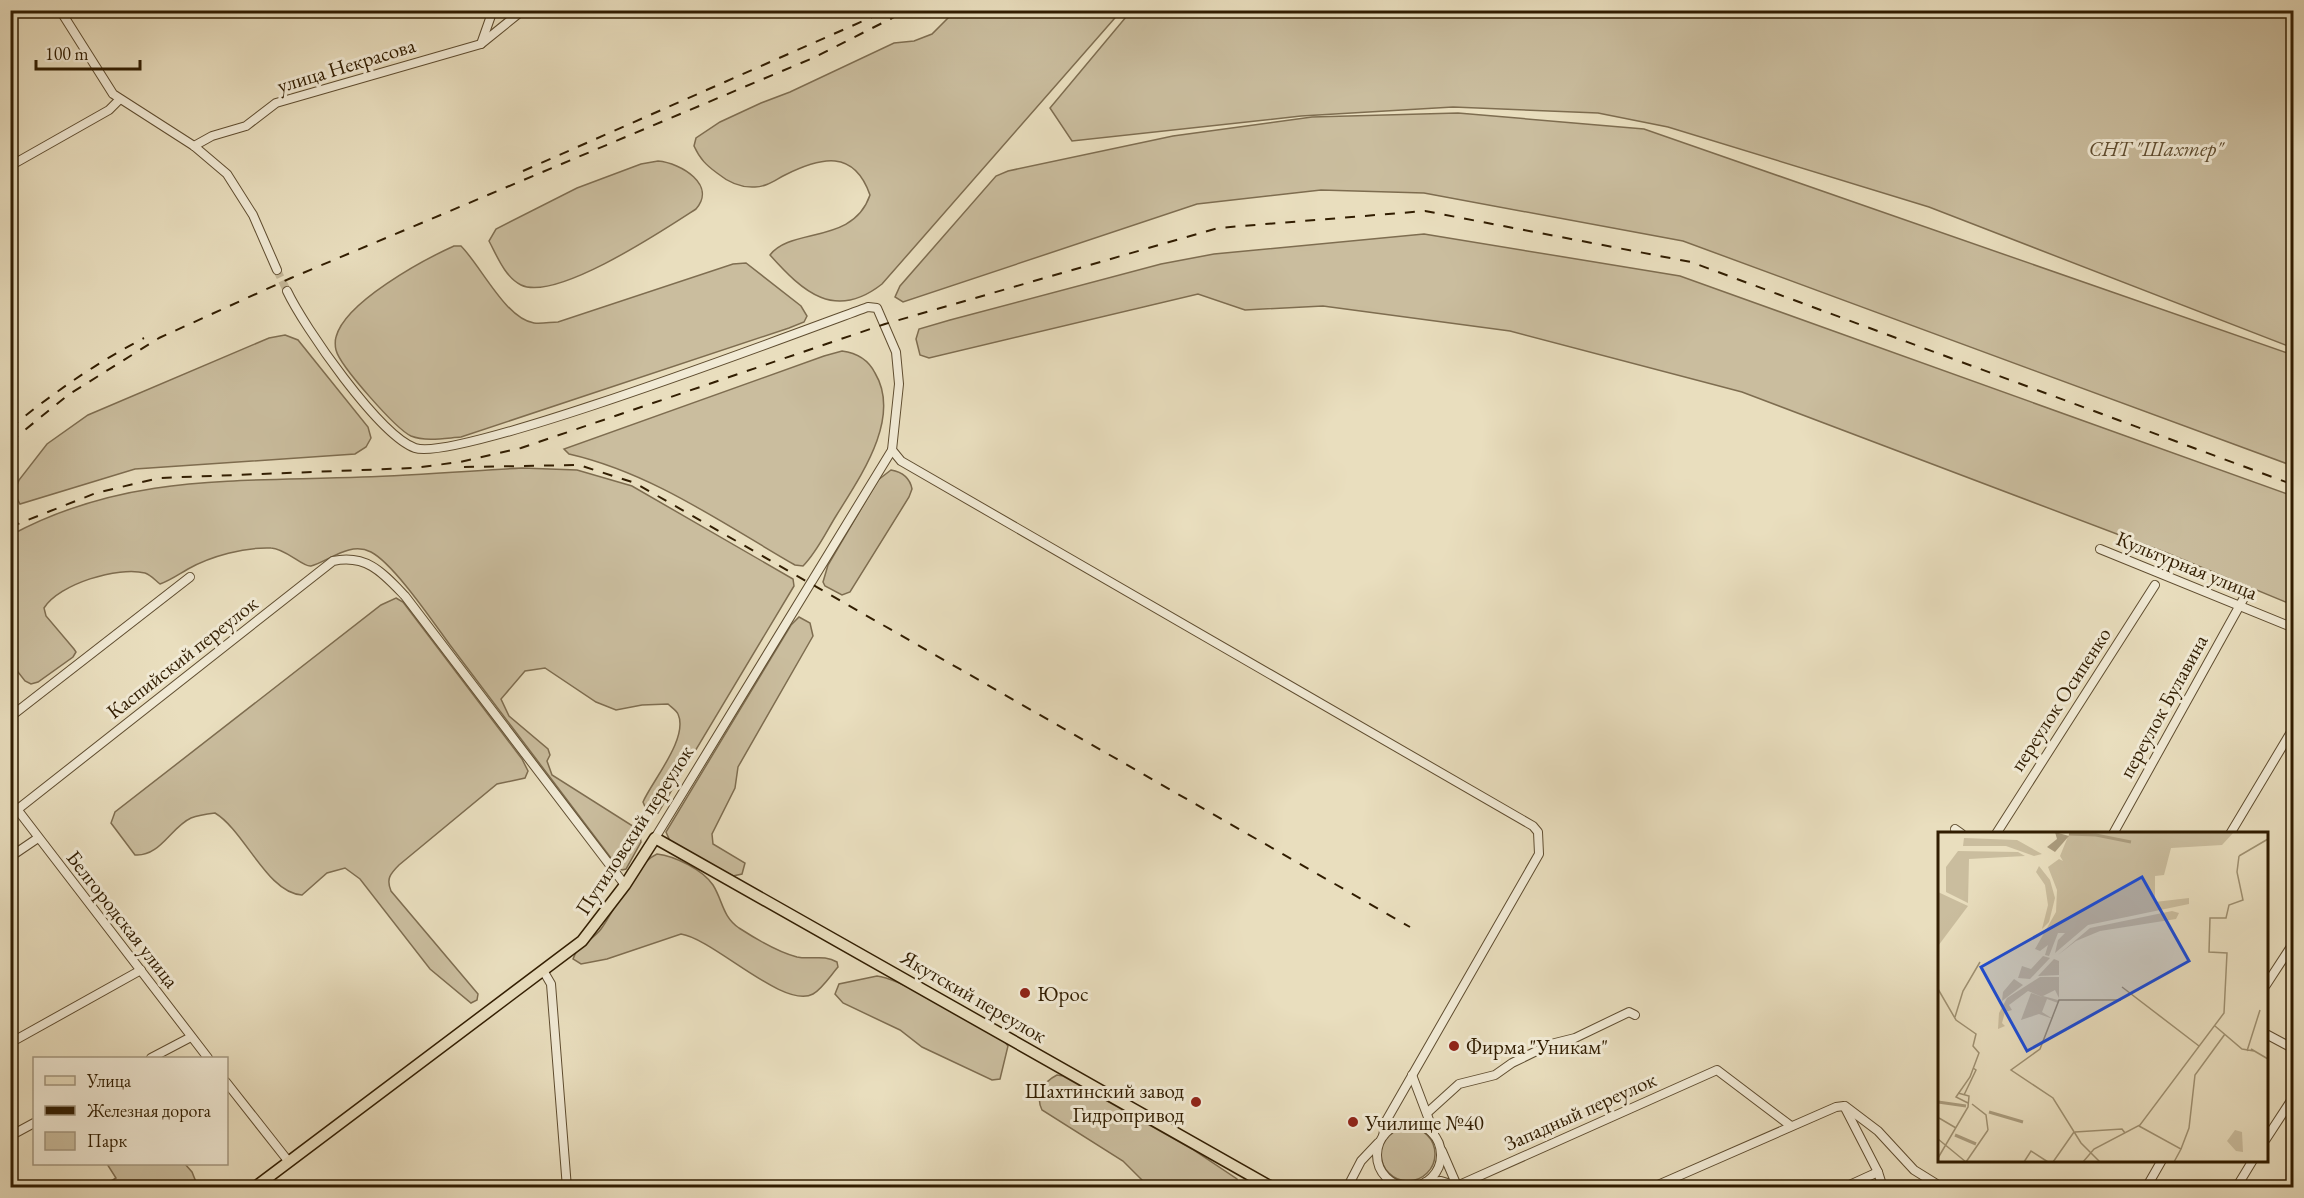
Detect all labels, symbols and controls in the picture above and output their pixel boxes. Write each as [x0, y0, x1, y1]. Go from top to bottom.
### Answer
street label: улица Некрасова [274, 31, 419, 99]
scale bar [36, 33, 140, 71]
text: 100 m [45, 42, 89, 65]
park label: СНТ "Шахтер" [2089, 135, 2225, 162]
street label: Культурная улица [2112, 524, 2262, 606]
street label: Каспийский переулок [101, 589, 263, 725]
street label: переулок Осипенко [2003, 622, 2117, 776]
street label: переулок Булавина [2112, 629, 2214, 783]
street label: Путиловский переулок [569, 740, 699, 920]
inset map [1938, 832, 2268, 1162]
street label: Белгородская улица [61, 845, 186, 994]
street label: Якутский переулок [896, 943, 1052, 1049]
place label: Юрос [1037, 980, 1088, 1007]
marker: Юрос [1018, 986, 1032, 1000]
place label: Фирма "Уникам" [1466, 1033, 1608, 1060]
marker: Фирма "Уникам" [1447, 1039, 1461, 1053]
legend [33, 1057, 228, 1165]
street label: Западный переулок [1500, 1065, 1660, 1157]
text: Улица [86, 1069, 132, 1092]
place label: Шахтинский завод Гидропривод [1025, 1077, 1184, 1128]
marker: Шахтинский завод Гидропривод [1189, 1095, 1203, 1109]
text: Железная дорога [86, 1099, 212, 1122]
place label: Училище №40 [1364, 1109, 1484, 1136]
marker: Училище №40 [1346, 1115, 1360, 1129]
text: Парк [87, 1129, 127, 1152]

